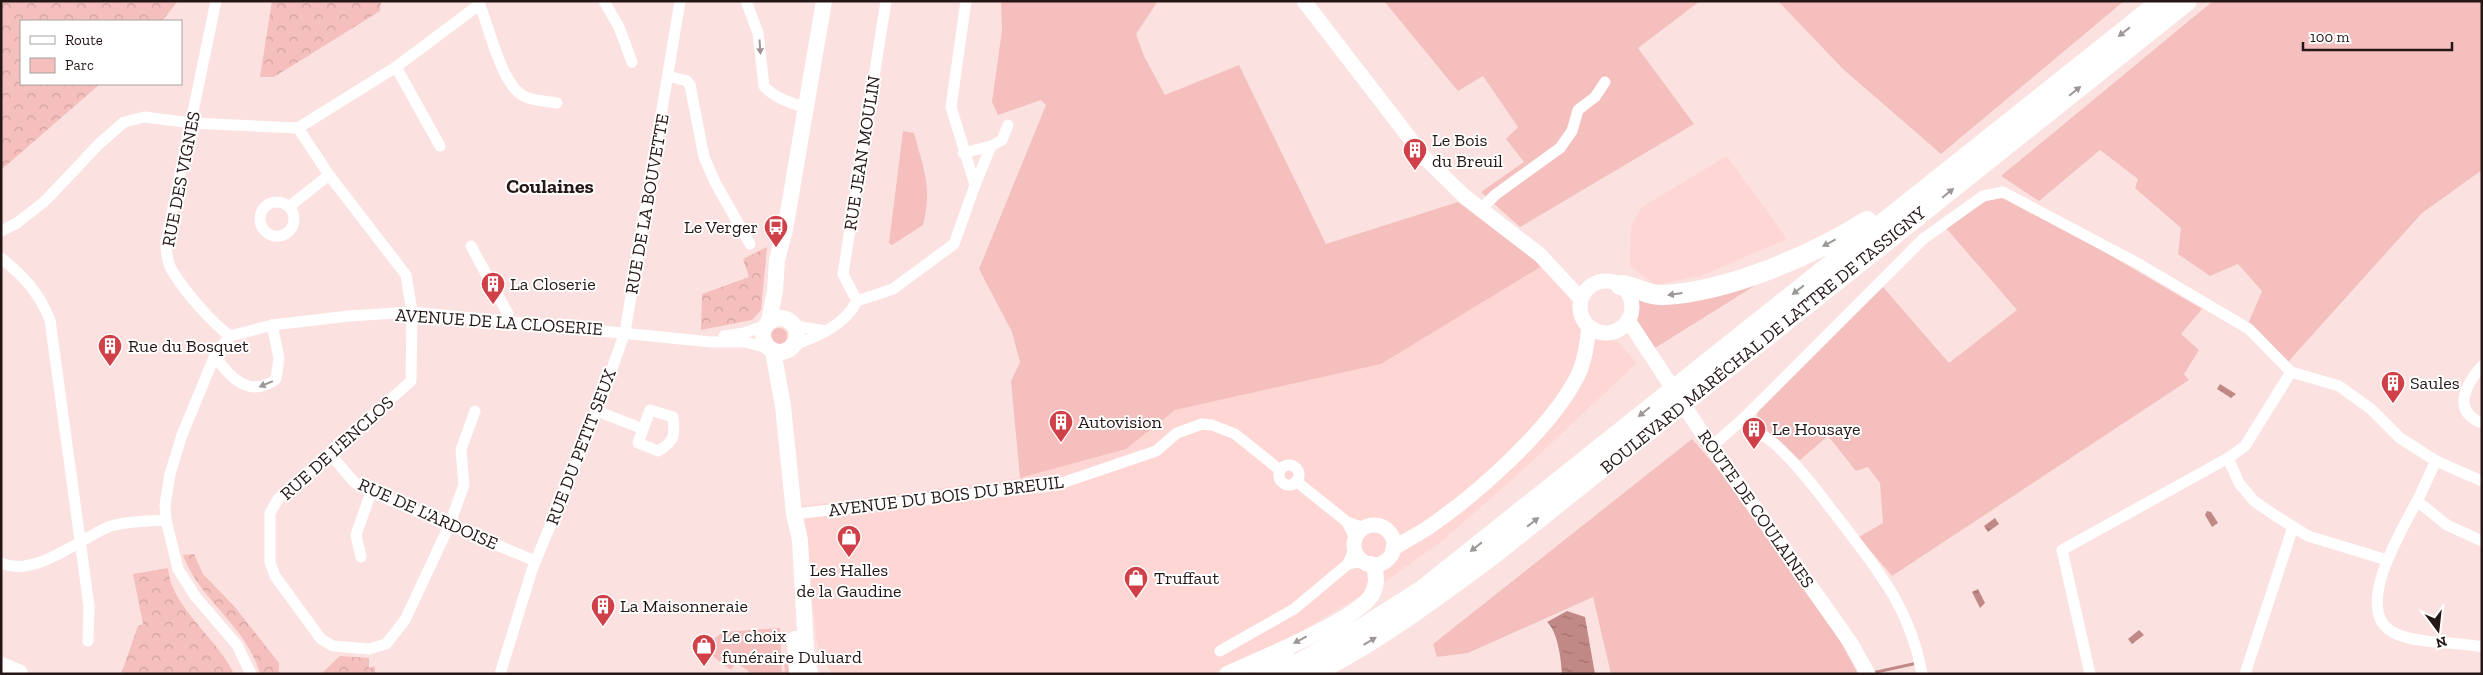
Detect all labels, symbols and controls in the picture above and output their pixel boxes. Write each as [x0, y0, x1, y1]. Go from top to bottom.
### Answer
legend [20, 20, 182, 85]
scale bar [2303, 20, 2452, 52]
one-way arrow [2118, 26, 2131, 37]
text: 100 m [2310, 28, 2349, 46]
text: Route [65, 31, 103, 49]
one-way arrow [756, 40, 764, 56]
text: Parc [65, 56, 94, 74]
street label: RUE JEAN MOULIN [839, 74, 885, 232]
one-way arrow [2068, 86, 2081, 97]
street label: RUE DES VIGNES [157, 109, 205, 249]
street label: RUE DE LA BOUVETTE [620, 112, 674, 296]
place label: Le Bois du Breuil [1432, 129, 1503, 172]
building icon: Le Bois du Breuil [1402, 137, 1428, 171]
district label: Coulaines [506, 174, 594, 198]
one-way arrow [1941, 187, 1954, 198]
street label: BOULEVARD MARÉCHAL DE LATTRE DE TASSIGNY [1596, 202, 1930, 478]
bus stop icon: Le Verger [763, 214, 789, 248]
place label: Le Verger [684, 216, 758, 238]
one-way arrow [1821, 239, 1836, 247]
building icon: La Closerie [480, 271, 506, 305]
place label: La Closerie [510, 273, 596, 295]
one-way arrow [1791, 285, 1805, 295]
one-way arrow [1667, 290, 1683, 298]
street label: AVENUE DE LA CLOSERIE [395, 304, 603, 340]
building icon: Rue du Bosquet [97, 333, 123, 367]
place label: Rue du Bosquet [128, 335, 249, 357]
street label: RUE DU PETIT SEUX [541, 365, 621, 528]
building icon: Saules [2380, 370, 2406, 404]
place label: Saules [2410, 372, 2460, 394]
one-way arrow [258, 380, 273, 388]
street label: RUE DE L'ENCLOS [276, 391, 398, 505]
one-way arrow [1637, 407, 1650, 418]
building icon: Autovision [1048, 409, 1074, 443]
place label: Autovision [1078, 411, 1162, 433]
building icon: Le Housaye [1741, 416, 1767, 450]
place label: Le Housaye [1772, 418, 1861, 440]
street label: ROUTE DE COULAINES [1693, 426, 1819, 592]
street label: AVENUE DU BOIS DU BREUIL [827, 471, 1065, 521]
street label: RUE DE L'ARDOISE [355, 473, 501, 555]
one-way arrow [1526, 517, 1539, 528]
shop icon: Les Halles de la Gaudine [836, 524, 862, 558]
one-way arrow [1469, 542, 1483, 552]
place label: Les Halles de la Gaudine [797, 559, 901, 602]
shop icon: Truffaut [1123, 565, 1149, 599]
place label: Truffaut [1154, 567, 1219, 589]
building icon: La Maisonneraie [590, 593, 616, 627]
place label: La Maisonneraie [620, 595, 748, 617]
north arrow [2413, 605, 2463, 655]
place label: Le choix funéraire Duluard [722, 625, 862, 668]
text: N [2434, 632, 2449, 652]
shop icon: Le choix funéraire Duluard [691, 633, 717, 667]
one-way arrow [1294, 636, 1307, 645]
one-way arrow [1364, 636, 1377, 645]

